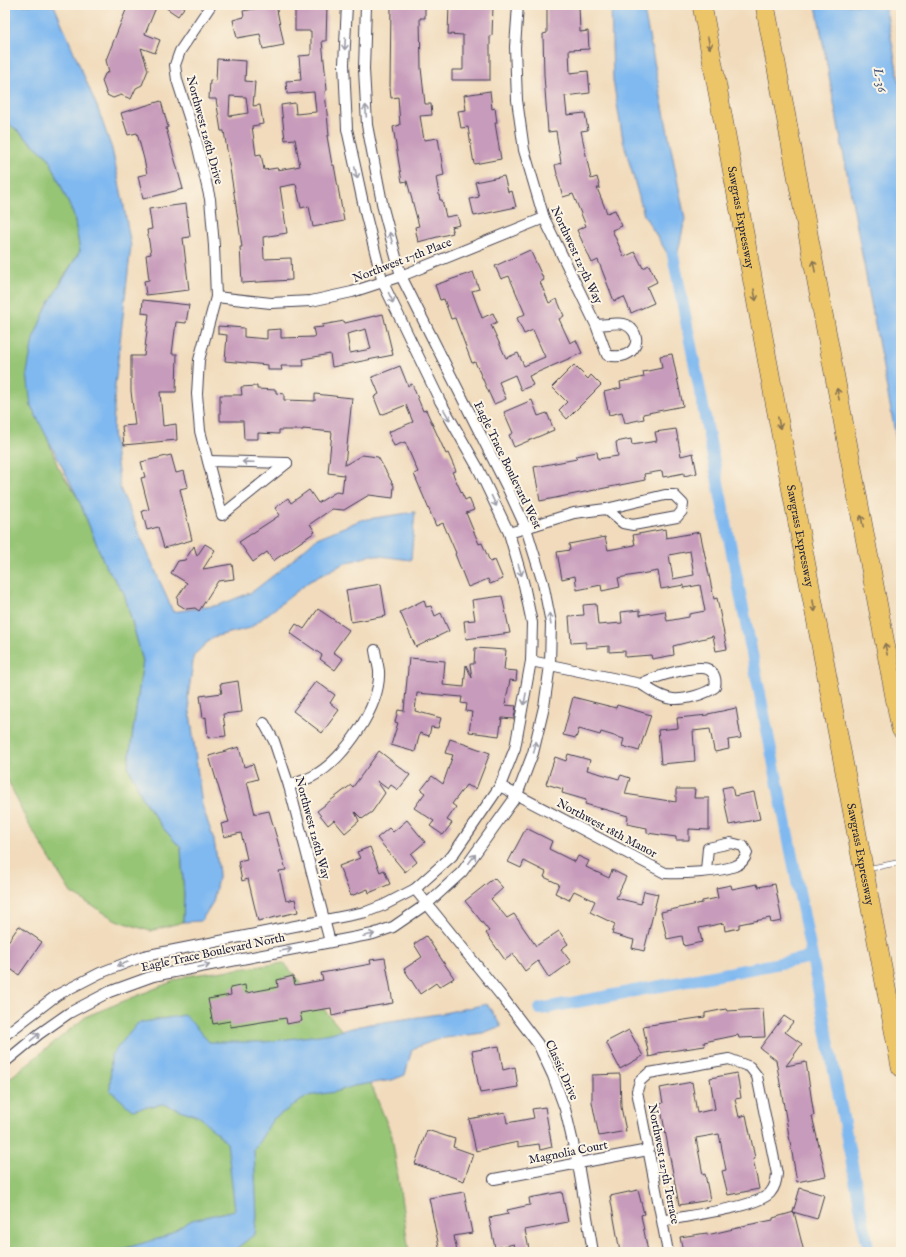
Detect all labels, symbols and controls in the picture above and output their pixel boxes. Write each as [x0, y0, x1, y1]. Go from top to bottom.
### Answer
one-way arrow [705, 36, 713, 49]
one-way arrow [342, 37, 349, 50]
water label: L-36 [869, 66, 890, 94]
street label: Northwest 126th Drive [183, 74, 226, 187]
one-way arrow [363, 105, 370, 118]
street label: Sawgrass Expressway [724, 165, 757, 270]
one-way arrow [353, 166, 361, 179]
street label: Northwest 127th Way [547, 204, 606, 306]
one-way arrow [387, 232, 394, 245]
street label: Northwest 17th Place [351, 235, 454, 286]
one-way arrow [810, 260, 818, 273]
one-way arrow [752, 288, 760, 301]
one-way arrow [388, 292, 395, 304]
one-way arrow [834, 387, 842, 400]
street label: Eagle Trace Boulevard West [470, 399, 545, 531]
one-way arrow [444, 409, 452, 421]
one-way arrow [775, 416, 783, 429]
one-way arrow [242, 458, 255, 466]
street label: Sawgrass Expressway [783, 484, 817, 589]
one-way arrow [491, 494, 498, 506]
one-way arrow [858, 515, 866, 528]
one-way arrow [517, 564, 524, 577]
one-way arrow [810, 599, 818, 612]
one-way arrow [546, 612, 554, 625]
one-way arrow [882, 643, 890, 656]
one-way arrow [520, 692, 528, 705]
one-way arrow [531, 741, 539, 754]
street label: Northwest 126th Way [292, 775, 333, 881]
street label: Northwest 18th Manor [554, 796, 660, 862]
street label: Sawgrass Expressway [843, 802, 877, 907]
one-way arrow [467, 854, 476, 865]
street label: Eagle Trace Boulevard North [140, 930, 287, 975]
one-way arrow [362, 930, 375, 938]
one-way arrow [279, 946, 292, 954]
one-way arrow [118, 961, 130, 969]
one-way arrow [197, 961, 210, 969]
one-way arrow [29, 1033, 40, 1042]
street label: Classic Drive [542, 1038, 582, 1103]
street label: Northwest 127th Terrace [645, 1103, 683, 1226]
street label: Magnolia Court [527, 1138, 609, 1167]

